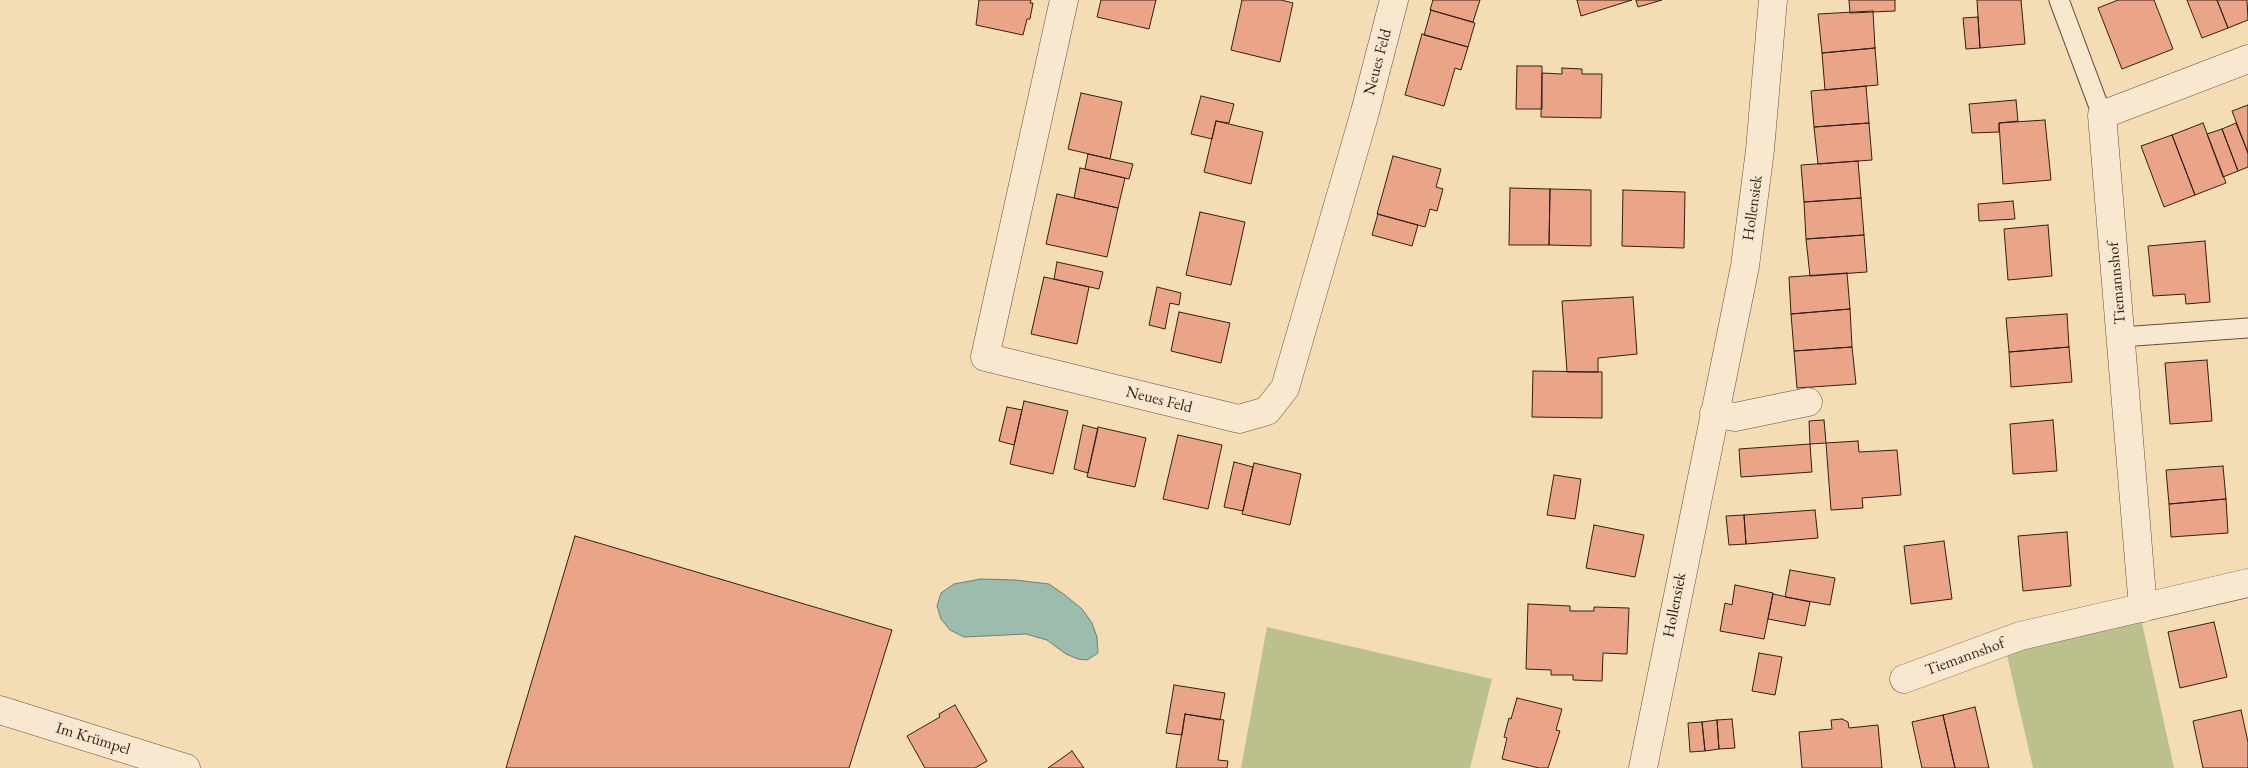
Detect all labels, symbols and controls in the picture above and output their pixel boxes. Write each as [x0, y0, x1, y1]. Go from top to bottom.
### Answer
street label: Neues Feld [1360, 27, 1396, 97]
street label: Hollensiek [1739, 174, 1767, 242]
street label: Tiemannshof [2104, 241, 2130, 325]
street label: Neues Feld [1124, 382, 1194, 418]
street label: Hollensiek [1659, 571, 1691, 639]
street label: Tiemannshof [1923, 634, 2007, 680]
street label: Im Krümpel [54, 719, 132, 759]

